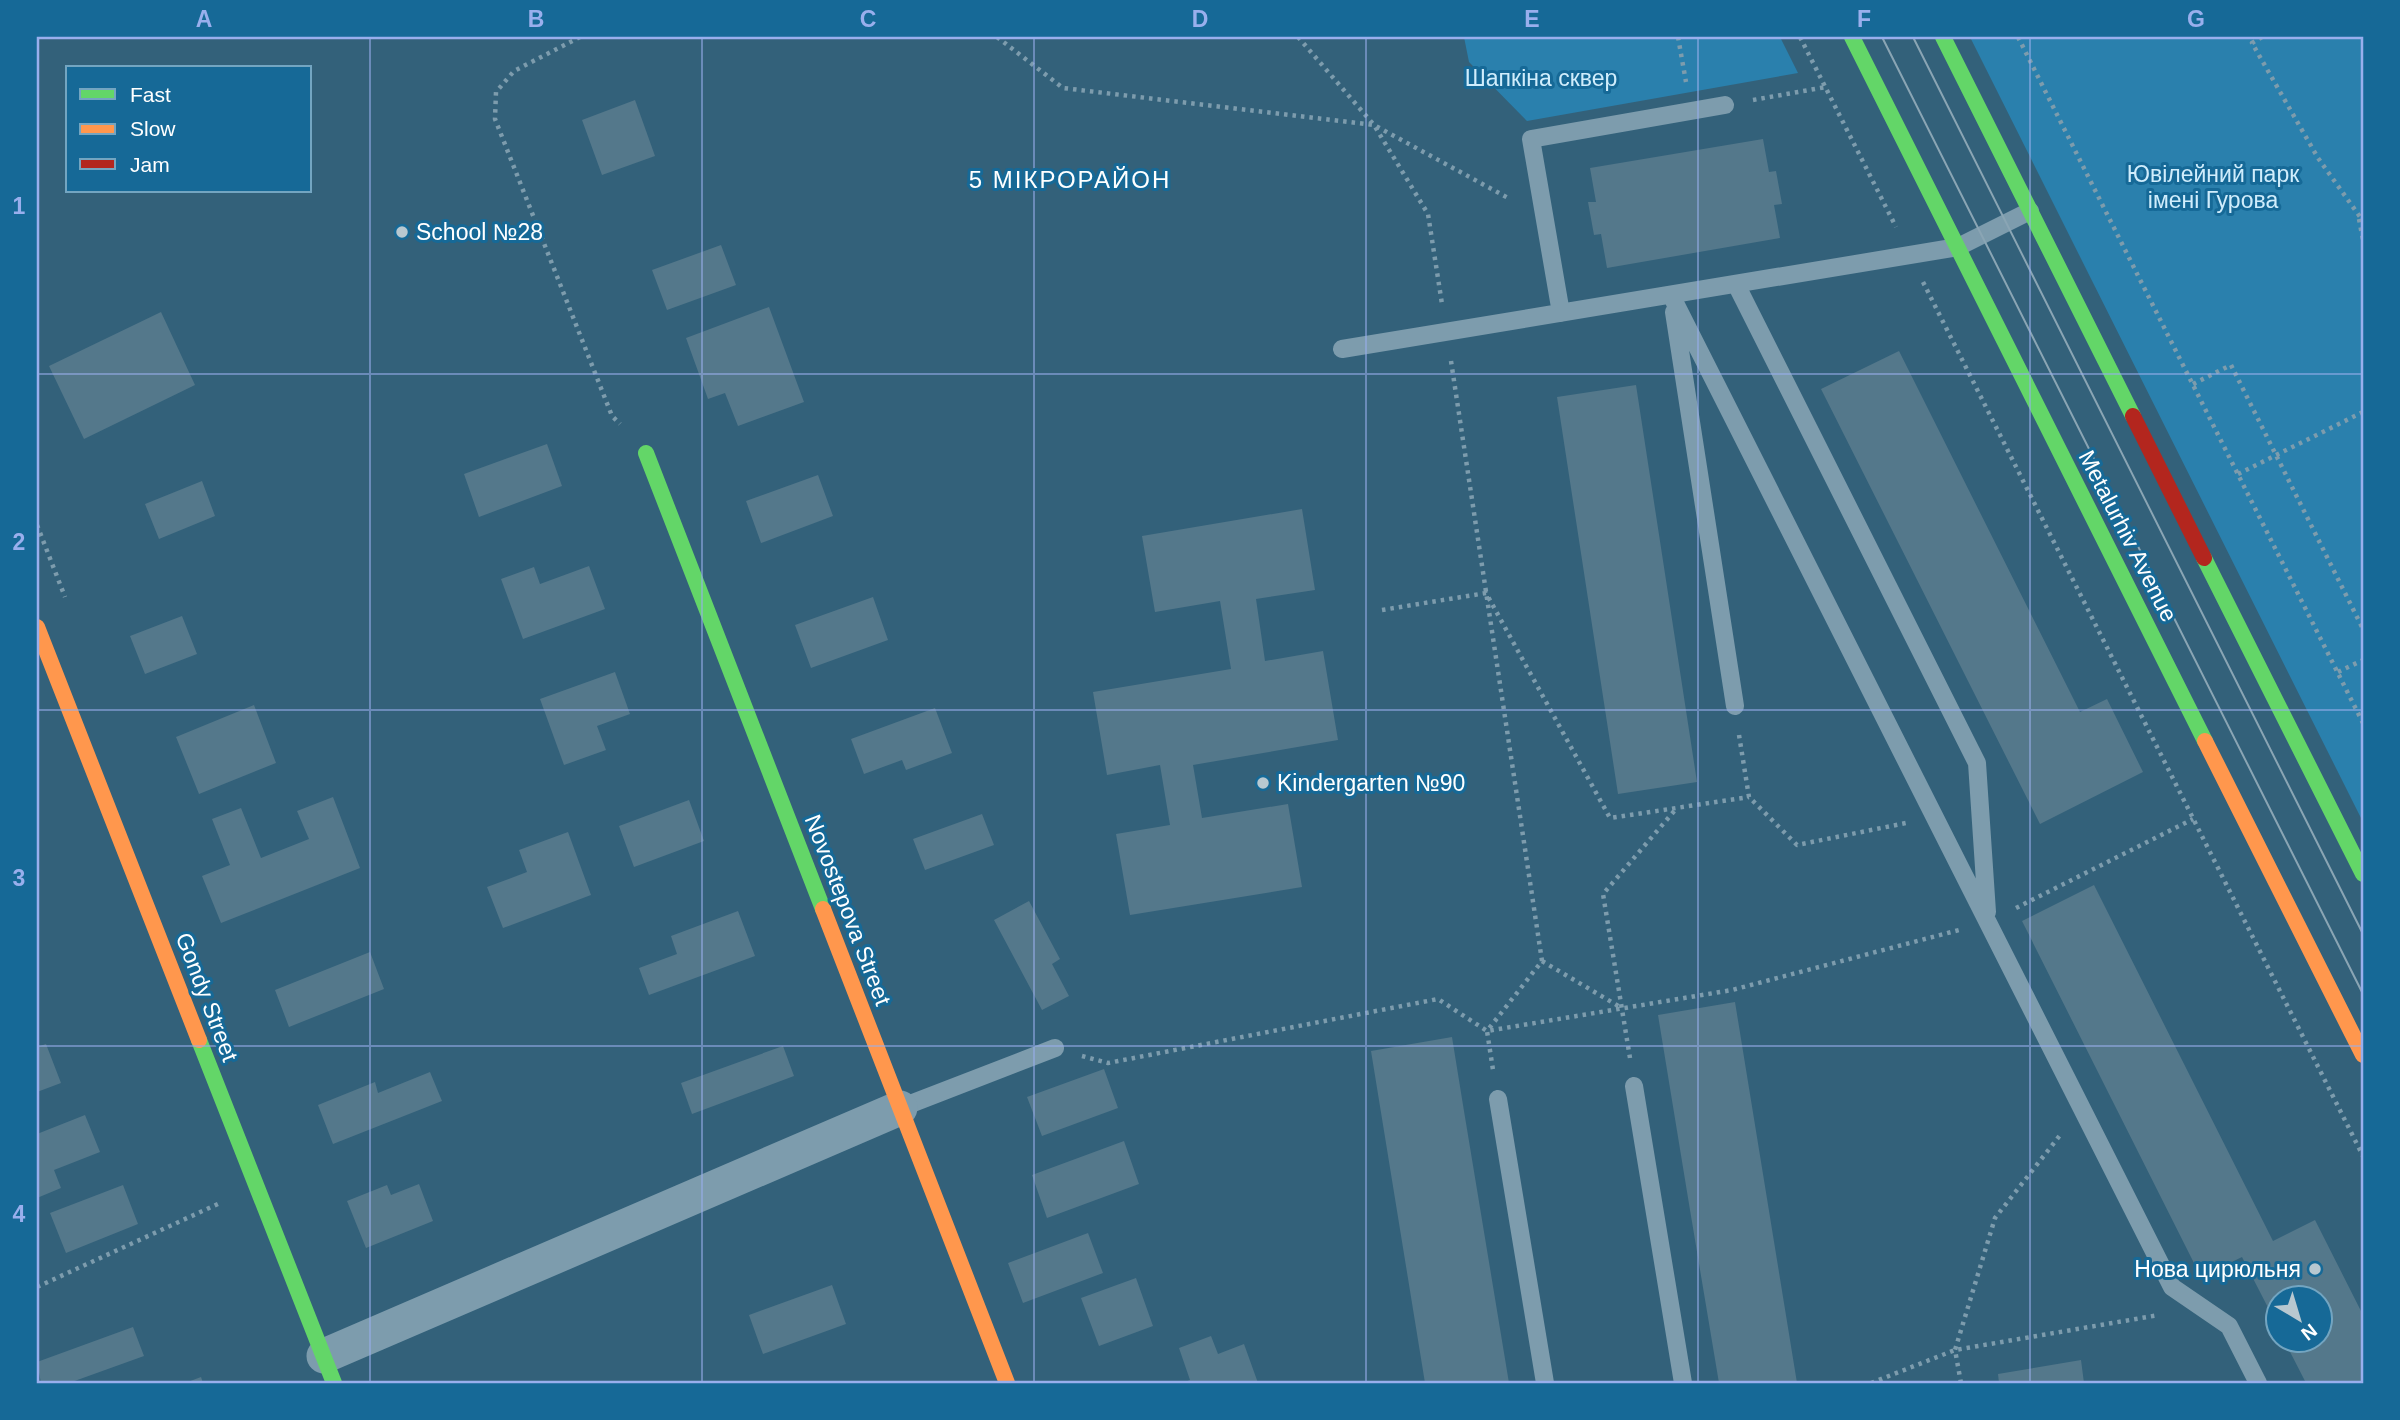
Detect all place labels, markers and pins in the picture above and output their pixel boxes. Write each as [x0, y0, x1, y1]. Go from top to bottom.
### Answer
place label: School №28 [416, 219, 543, 245]
marker: School №28 [394, 224, 410, 240]
place label: Kindergarten №90 [1277, 770, 1465, 796]
marker: Kindergarten №90 [1255, 775, 1271, 791]
place label: Нова цирюльня [2134, 1256, 2301, 1282]
marker: Нова цирюльня [2307, 1261, 2323, 1277]

